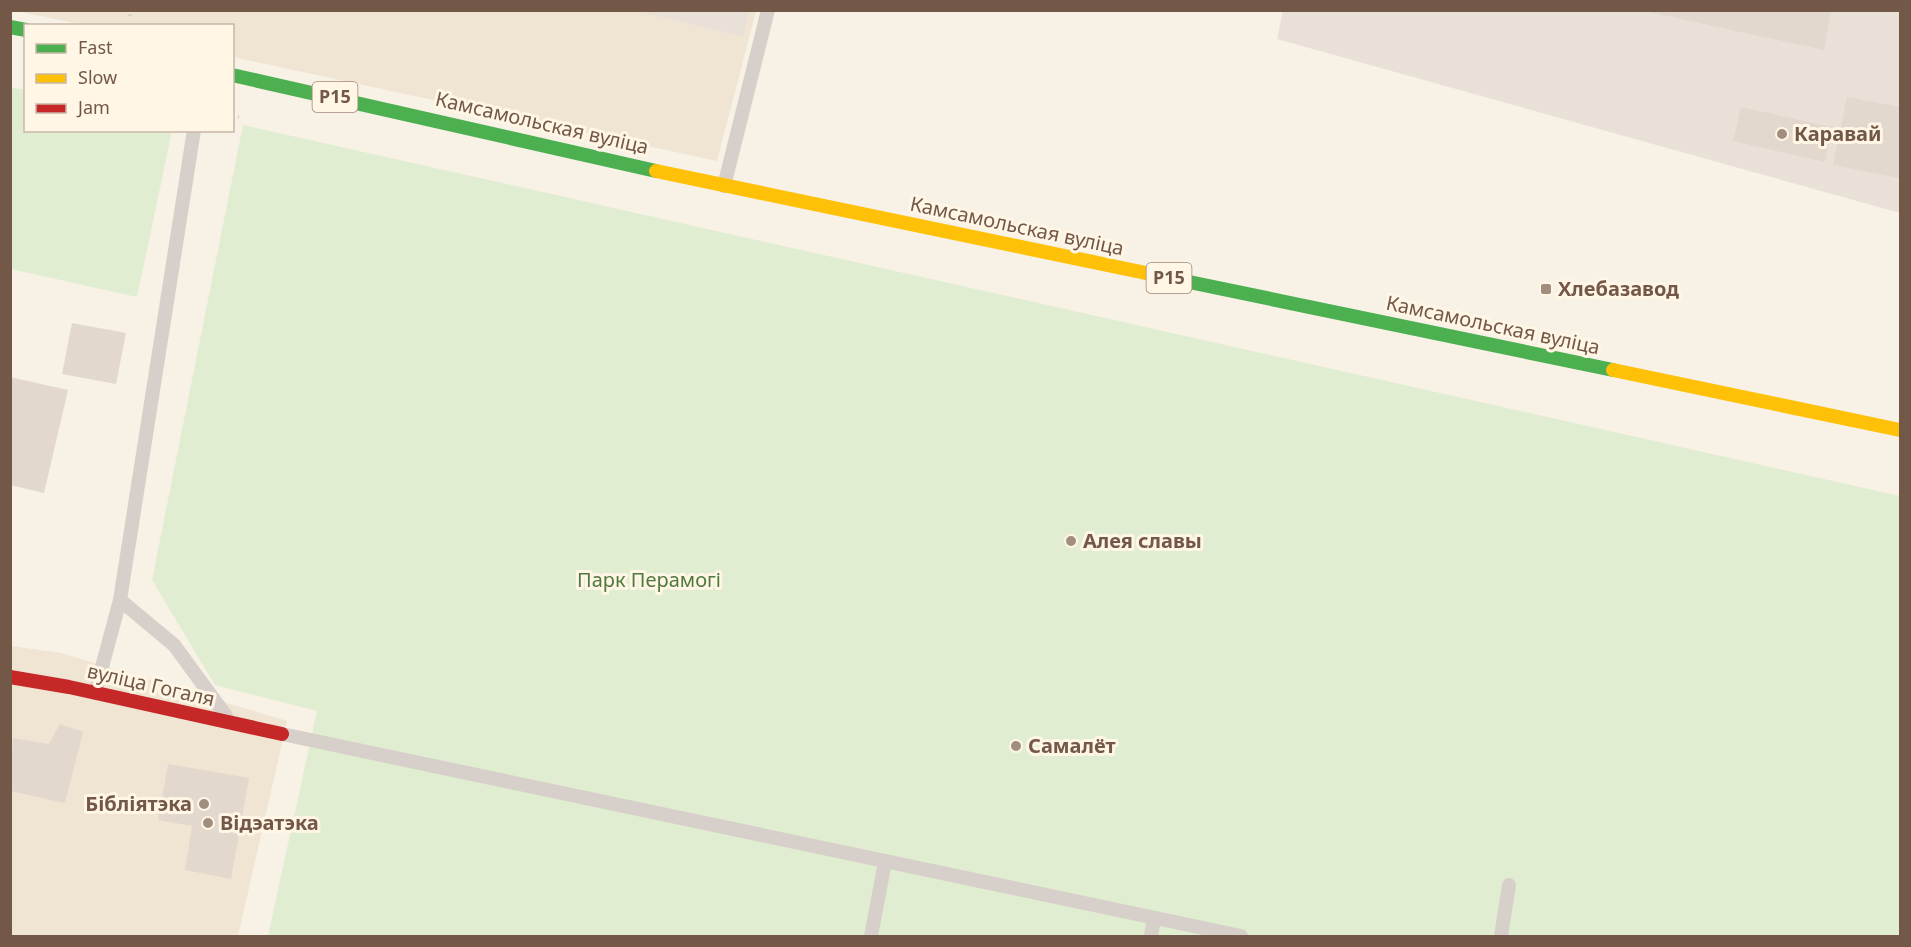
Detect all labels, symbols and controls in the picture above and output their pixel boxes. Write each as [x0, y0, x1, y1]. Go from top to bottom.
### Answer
legend [24, 24, 234, 132]
text: Fast [78, 35, 113, 59]
text: Slow [78, 65, 117, 89]
road number: Р15 [312, 82, 358, 112]
street label: Камсамольская вуліца [433, 85, 651, 160]
text: Jam [76, 95, 110, 119]
place label: Каравай [1794, 120, 1882, 147]
marker: Каравай [1775, 127, 1789, 141]
street label: Камсамольская вуліца [908, 190, 1127, 261]
road number: Р15 [1146, 263, 1192, 293]
place label: Хлебазавод [1558, 275, 1679, 302]
marker: Хлебазавод [1539, 282, 1553, 296]
street label: Камсамольская вуліца [1384, 289, 1603, 360]
place label: Алея славы [1083, 527, 1202, 554]
marker: Алея славы [1064, 534, 1078, 548]
park label: Парк Перамогі [577, 566, 721, 593]
street label: вуліца Гогаля [85, 657, 218, 712]
place label: Самалёт [1028, 732, 1116, 759]
marker: Самалёт [1009, 739, 1023, 753]
place label: Бібліятэка [85, 790, 192, 817]
marker: Бібліятэка [197, 797, 211, 811]
place label: Відэатэка [220, 809, 319, 836]
marker: Відэатэка [201, 816, 215, 830]

